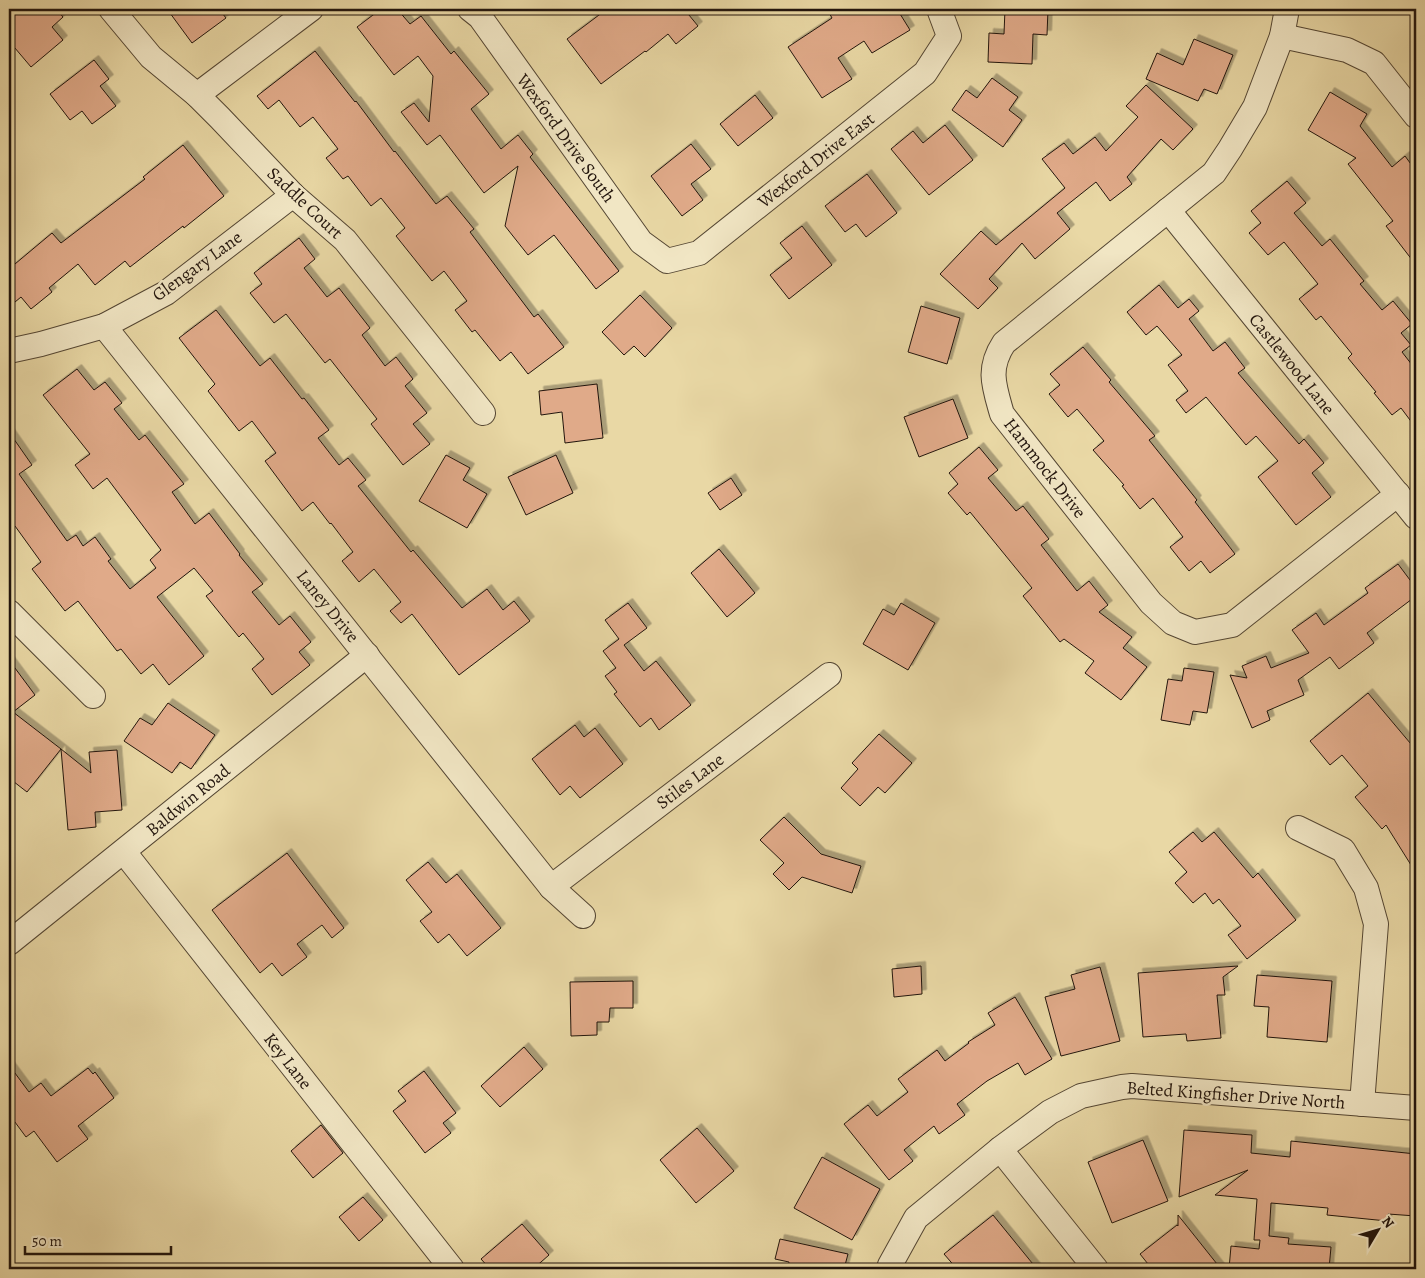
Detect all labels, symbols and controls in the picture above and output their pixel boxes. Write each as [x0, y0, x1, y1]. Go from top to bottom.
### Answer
street label: Wexford Drive South [511, 68, 621, 207]
street label: Wexford Drive East [752, 107, 879, 214]
street label: Saddle Court [262, 162, 348, 244]
street label: Glengary Lane [147, 225, 247, 307]
street label: Castlewood Lane [1244, 308, 1340, 420]
street label: Hammock Drive [998, 413, 1092, 523]
street label: Laney Drive [291, 564, 365, 648]
street label: Stiles Lane [651, 748, 729, 814]
street label: Baldwin Road [141, 758, 235, 841]
street label: Key Lane [258, 1028, 318, 1094]
street label: Belted Kingfisher Drive North [1126, 1075, 1347, 1115]
north arrow [1352, 1206, 1402, 1256]
text: N [1377, 1212, 1398, 1232]
scale bar [25, 1223, 171, 1255]
text: 50 m [32, 1231, 62, 1251]

